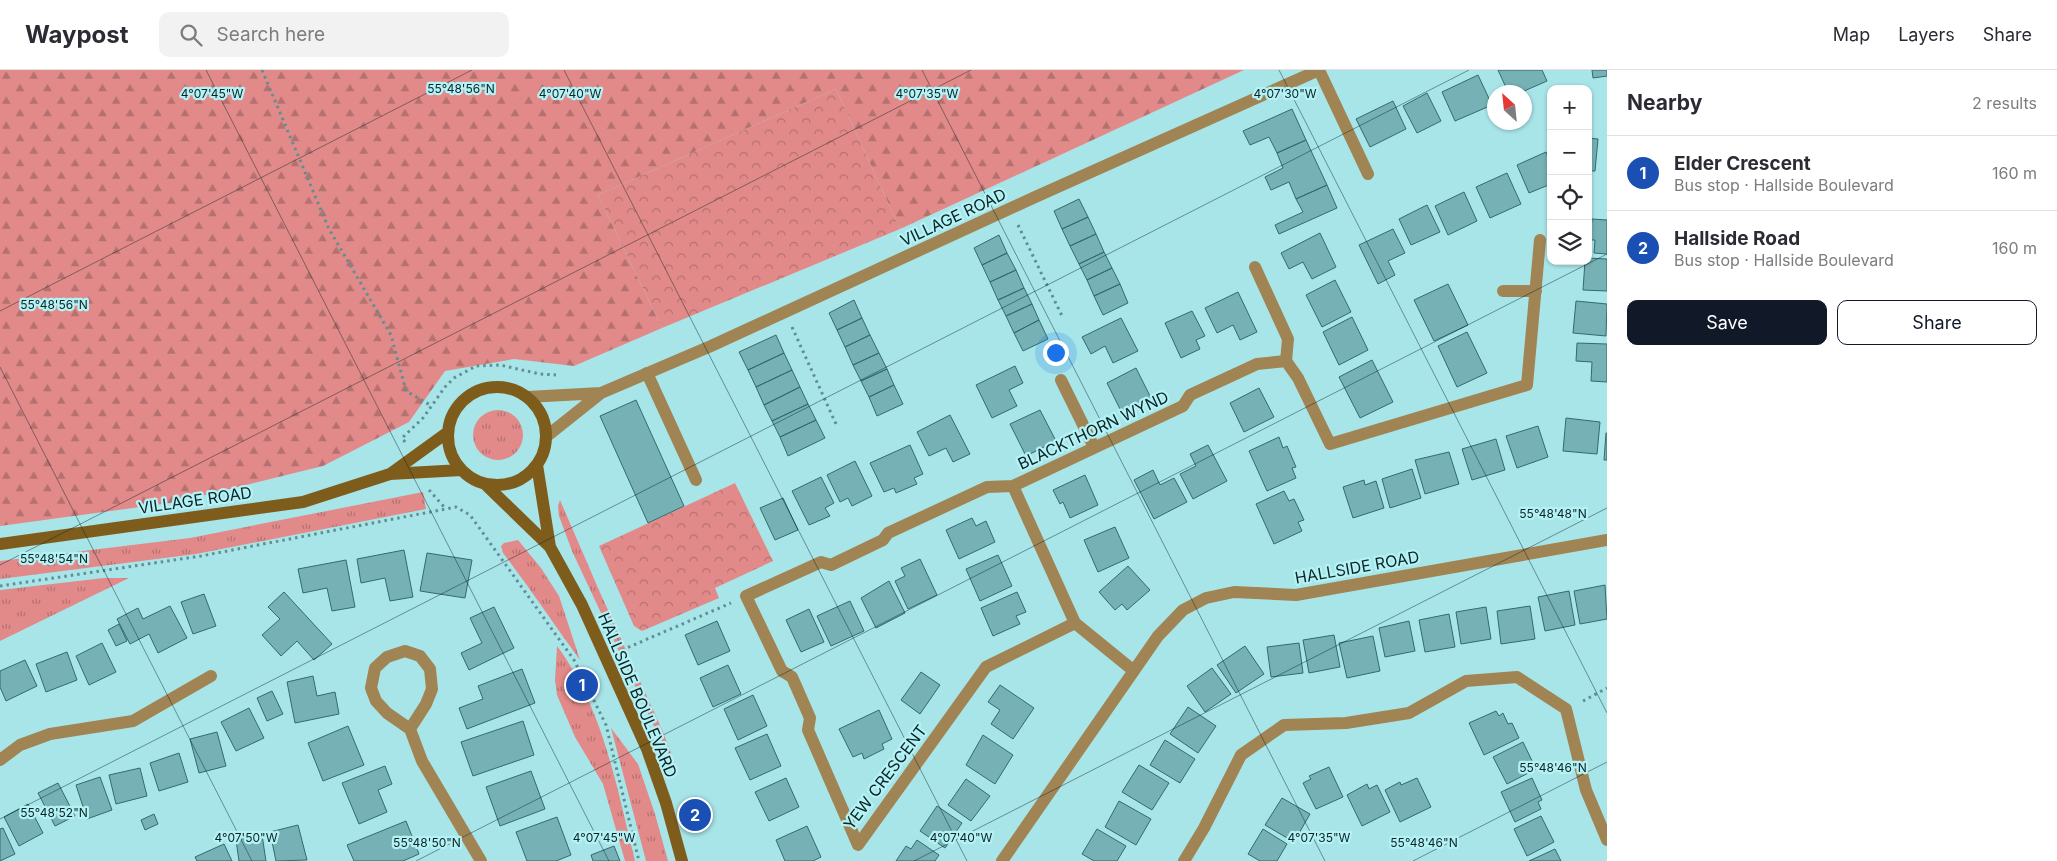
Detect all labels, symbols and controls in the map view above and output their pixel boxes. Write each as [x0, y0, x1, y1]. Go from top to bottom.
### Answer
search box [159, 12, 509, 57]
text: Waypost [25, 20, 129, 49]
icon: search [177, 21, 205, 49]
text: Search here [217, 23, 325, 46]
text: Map [1833, 24, 1870, 45]
text: Layers [1898, 24, 1955, 45]
text: Share [1983, 24, 2032, 45]
text: 55°48'56"N [427, 81, 495, 96]
north arrow [1487, 85, 1532, 130]
map controls [1547, 85, 1592, 265]
button: + [1547, 85, 1592, 130]
text: 4°07'45"W [181, 86, 243, 101]
text: 4°07'40"W [539, 86, 602, 101]
text: 4°07'35"W [896, 86, 959, 101]
text: 4°07'30"W [1253, 86, 1317, 101]
text: Nearby [1627, 90, 1702, 115]
text: 2 results [1972, 93, 2037, 113]
button: − [1547, 130, 1592, 175]
text: Elder Crescent [1674, 152, 1811, 175]
text: 1 [1640, 163, 1646, 183]
text: 160 m [1992, 163, 2037, 183]
button: locate [1547, 175, 1592, 220]
text: Bus stop · Hallside Boulevard [1674, 175, 1894, 195]
street label: VILLAGE ROAD [897, 184, 1009, 250]
button: layers [1547, 220, 1592, 265]
text: Hallside Road [1674, 227, 1800, 250]
text: 2 [1638, 238, 1648, 258]
text: 160 m [1992, 238, 2037, 258]
text: Bus stop · Hallside Boulevard [1674, 250, 1894, 270]
text: 55°48'56"N [20, 297, 88, 312]
button: Save [1627, 300, 1827, 345]
button: Share [1837, 300, 2037, 345]
your location [1043, 340, 1069, 366]
street label: BLACKTHORN WYND [1014, 386, 1172, 474]
street label: VILLAGE ROAD [137, 482, 253, 518]
text: 55°48'48"N [1519, 506, 1587, 521]
street label: HALLSIDE ROAD [1293, 546, 1421, 588]
text: 55°48'54"N [20, 551, 88, 566]
street label: HALLSIDE BOULEVARD [594, 609, 682, 781]
pin: 1 [566, 666, 598, 704]
street label: YEW CRESCENT [839, 721, 931, 833]
text: 55°48'46"N [1519, 760, 1587, 775]
pin: 2 [679, 796, 711, 834]
text: 55°48'52"N [20, 805, 88, 820]
text: 4°07'50"W [215, 830, 278, 845]
text: 4°07'45"W [573, 830, 635, 845]
text: 4°07'40"W [930, 830, 993, 845]
text: 4°07'35"W [1288, 830, 1351, 845]
text: 55°48'50"N [393, 835, 461, 850]
text: 55°48'46"N [1390, 835, 1458, 850]

